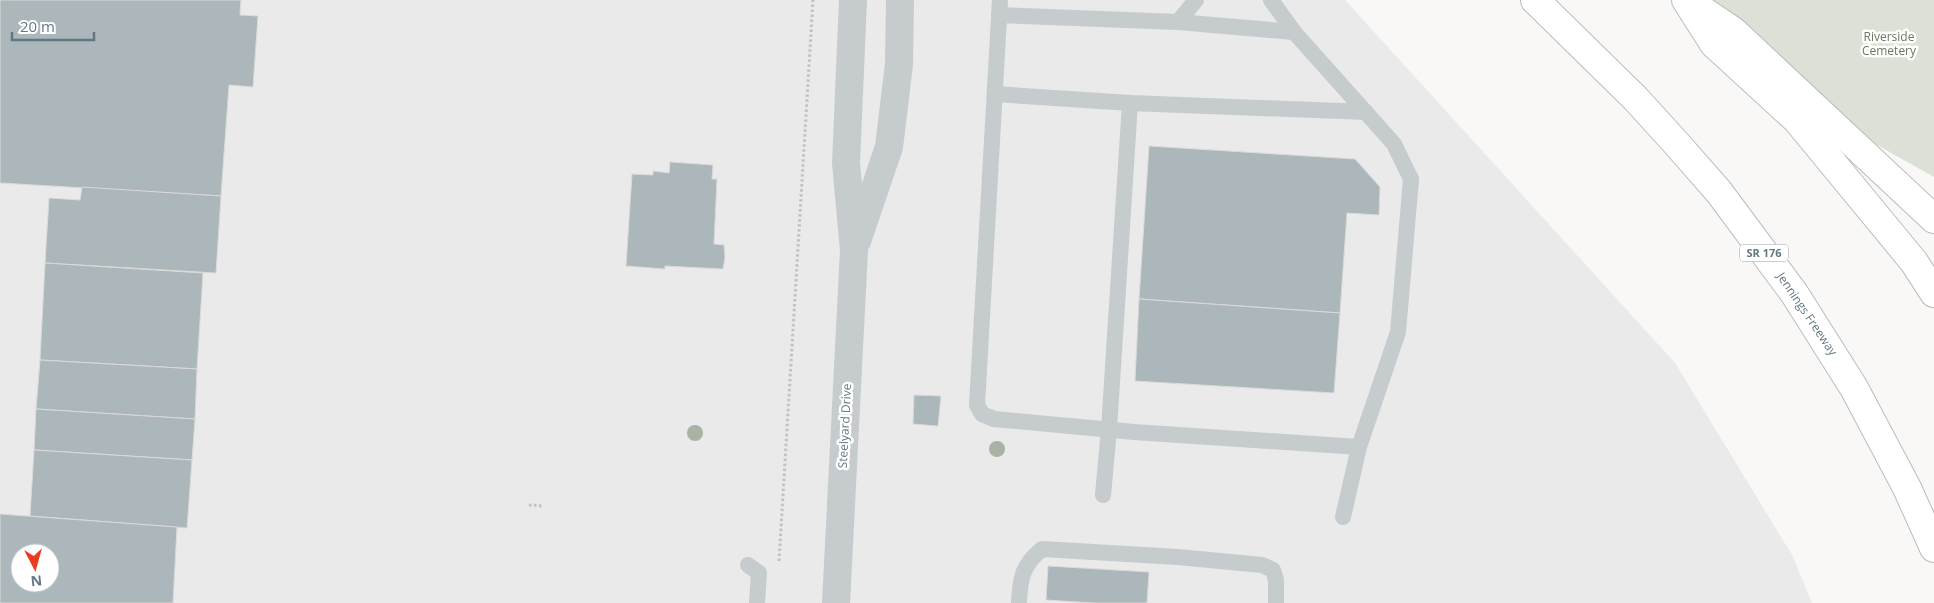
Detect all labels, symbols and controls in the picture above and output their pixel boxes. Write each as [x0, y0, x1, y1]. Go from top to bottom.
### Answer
scale bar [12, 10, 95, 42]
text: 20 m [20, 16, 55, 36]
park label: Riverside Cemetery [1862, 28, 1917, 59]
road number: SR 176 [1740, 244, 1788, 262]
street label: Jennings Freeway [1773, 268, 1842, 359]
street label: Steelyard Drive [834, 383, 855, 469]
north arrow [10, 543, 60, 593]
text: N [30, 571, 43, 591]

